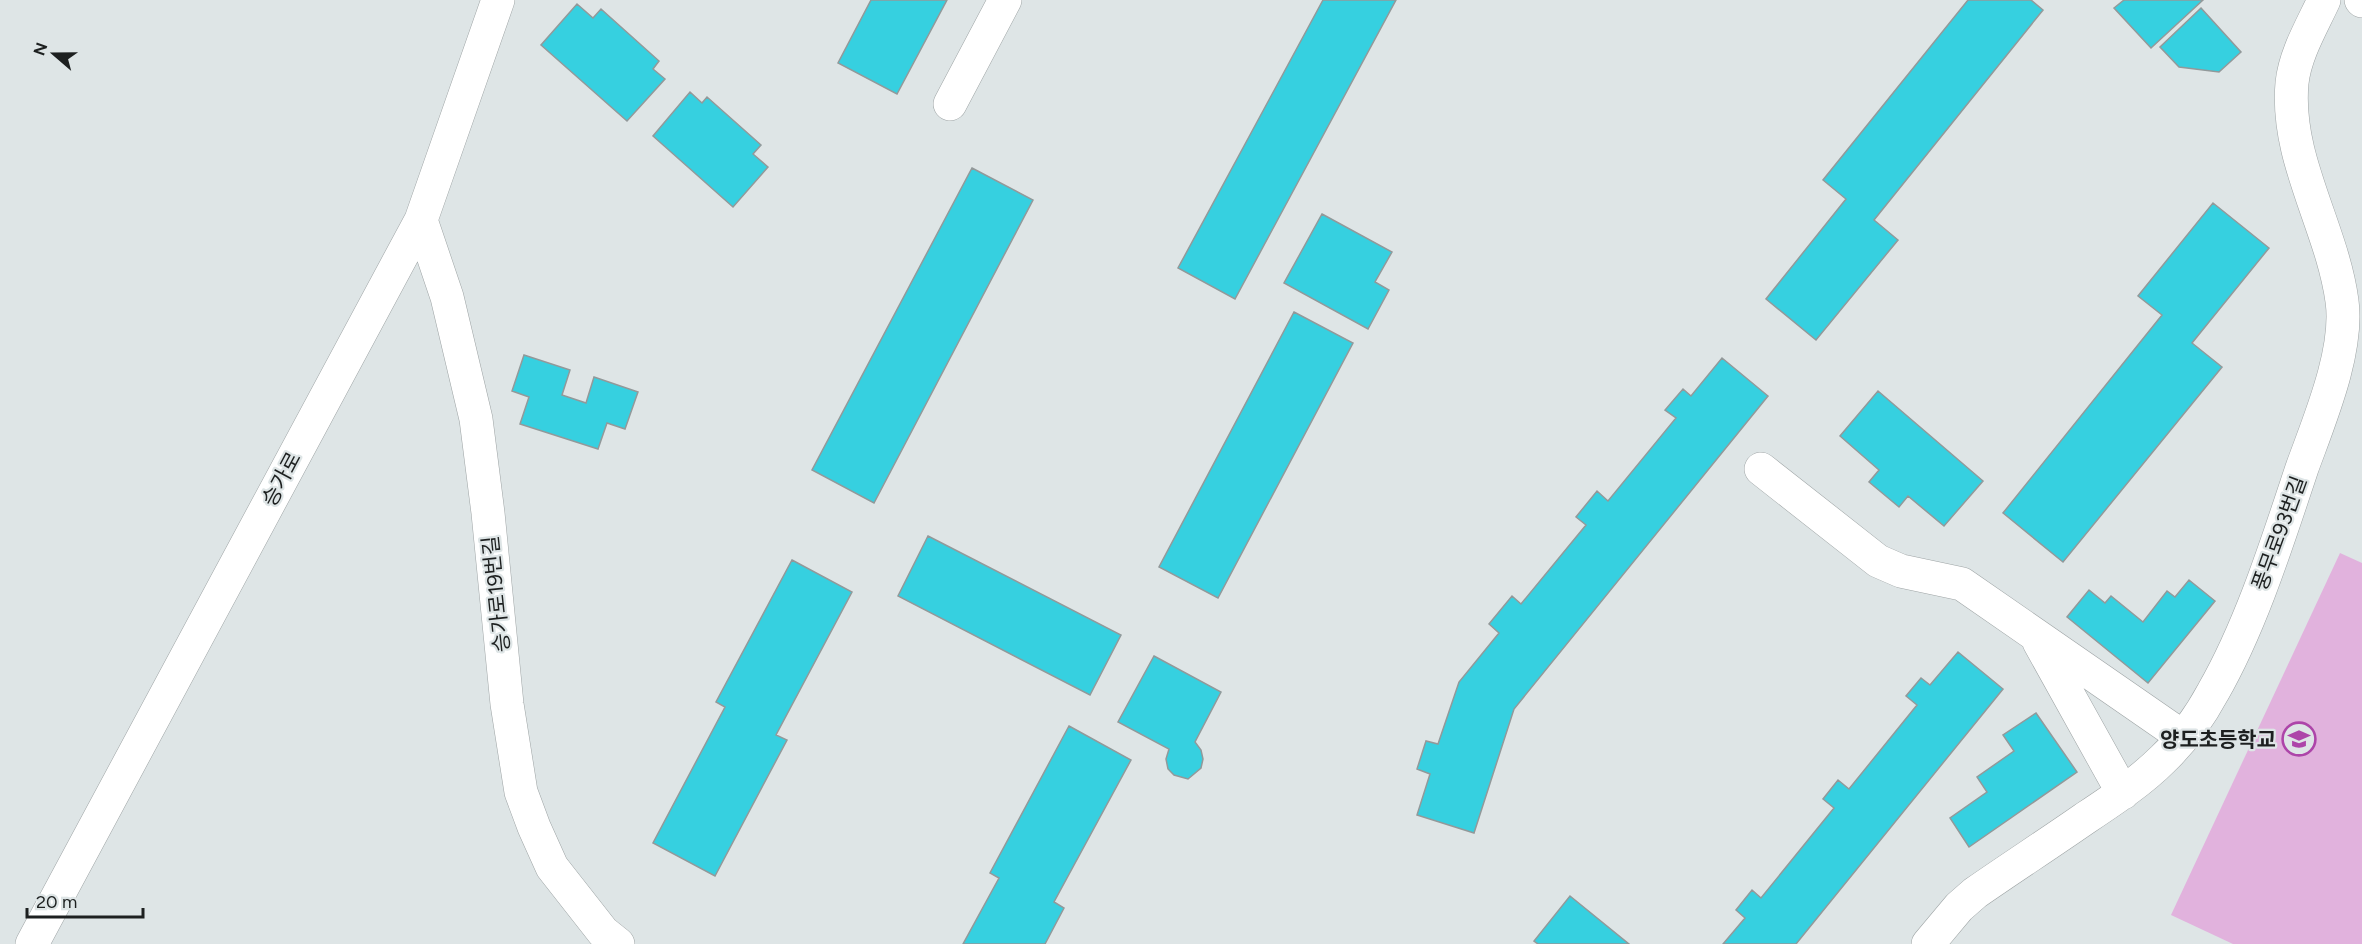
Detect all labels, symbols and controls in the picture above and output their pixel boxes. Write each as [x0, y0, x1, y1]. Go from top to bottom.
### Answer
north arrow [24, 24, 84, 84]
text: N [29, 40, 51, 58]
street label: 승가로 [256, 448, 306, 510]
street label: 풍무로93번길 [2247, 472, 2311, 594]
street label: 승가로19번길 [477, 534, 515, 654]
school or university icon: 양도초등학교 [2281, 721, 2317, 757]
place label: 양도초등학교 [2160, 727, 2276, 752]
scale bar [27, 881, 142, 919]
text: 20 m [36, 891, 77, 913]

